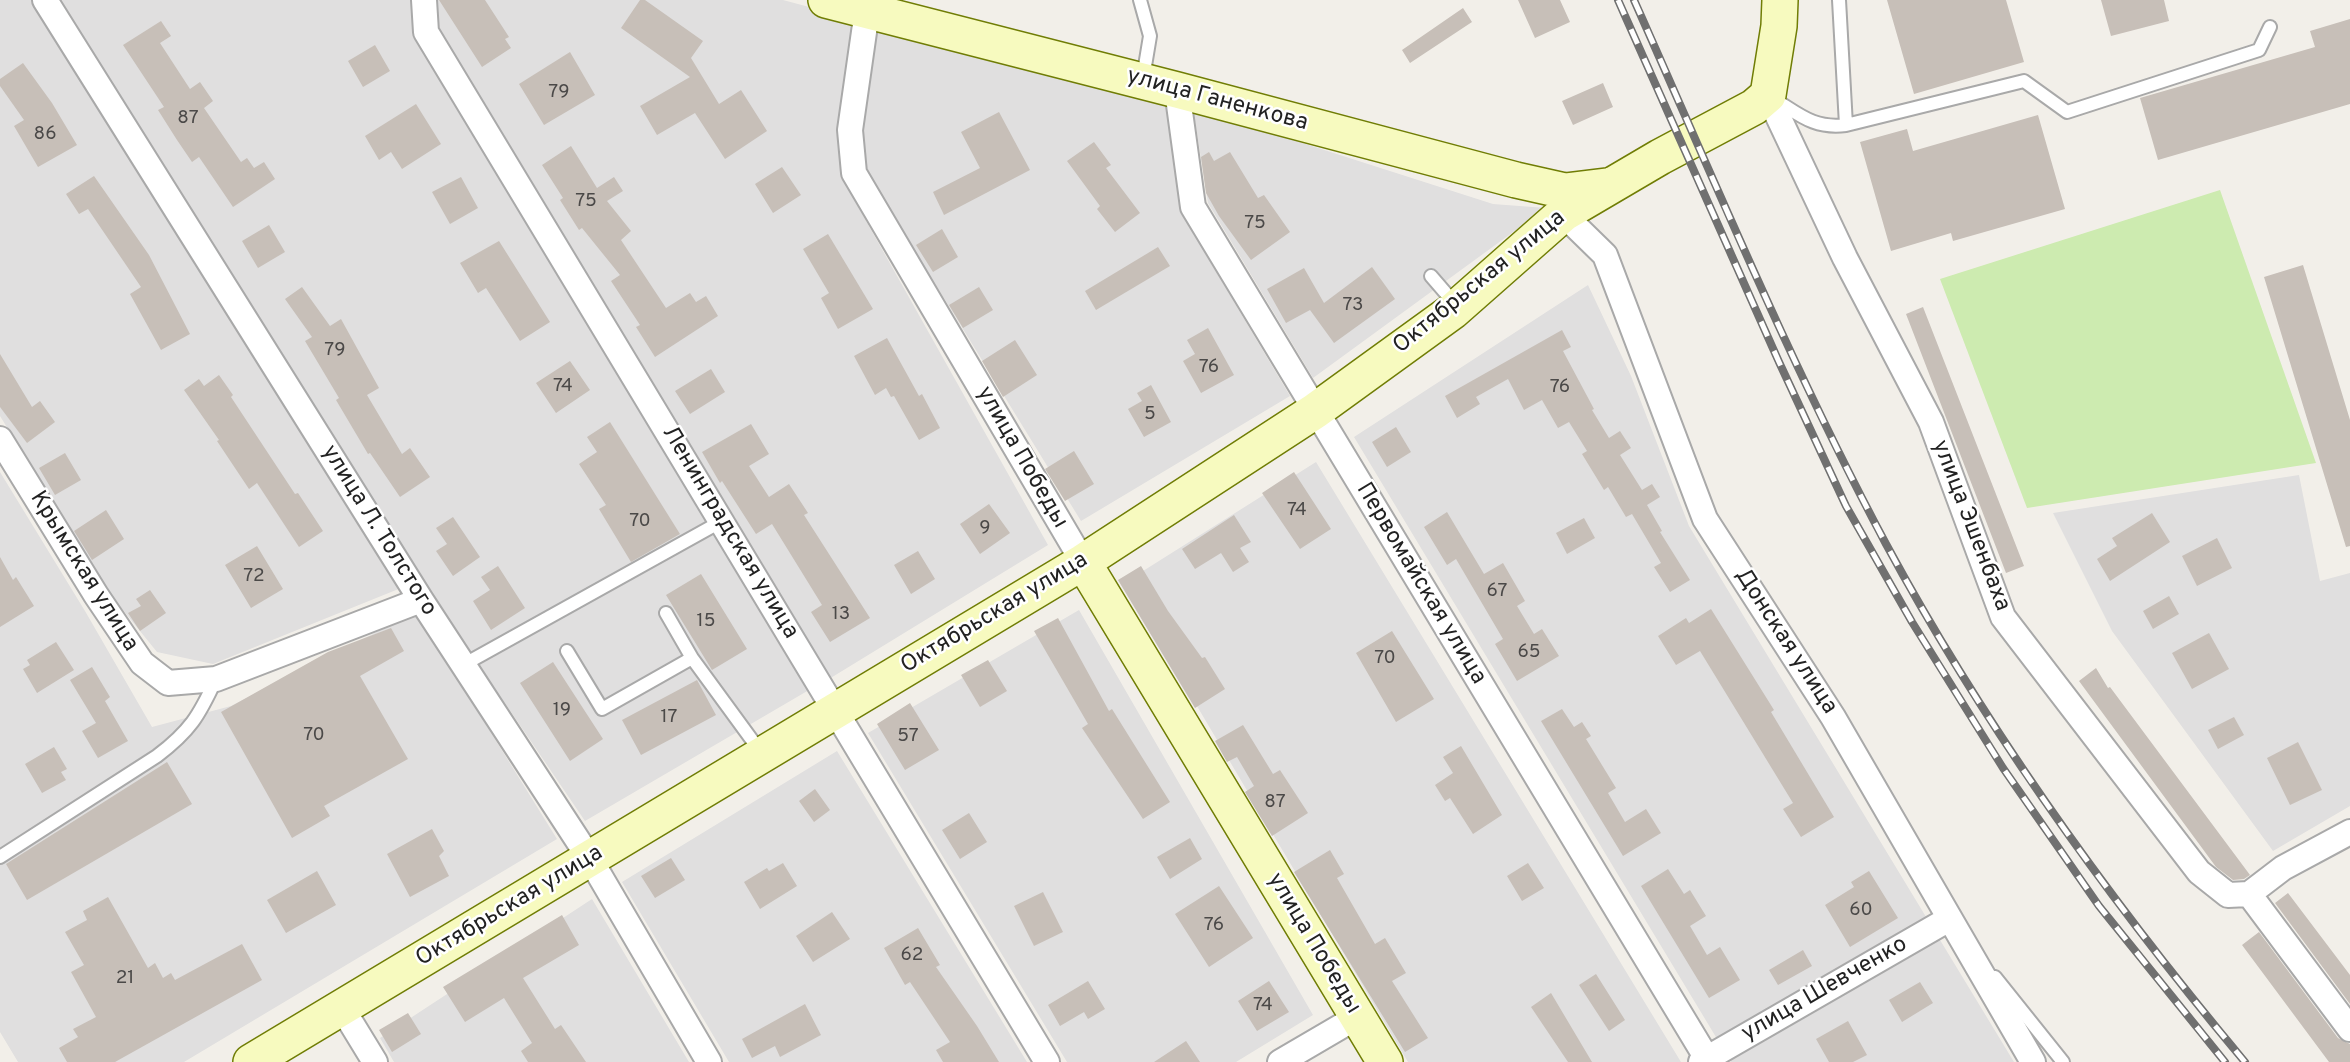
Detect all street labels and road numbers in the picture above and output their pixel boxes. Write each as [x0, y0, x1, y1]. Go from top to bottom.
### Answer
street label: улица Ганенкова [1123, 64, 1311, 138]
street label: Октябрьская улица [1389, 205, 1571, 361]
street label: улица Победы [969, 382, 1073, 534]
street label: Ленинградская улица [654, 422, 804, 644]
street label: улица Эшенбаха [1925, 437, 2015, 615]
street label: улица Л. Толстого [314, 440, 442, 622]
street label: Первомайская улица [1349, 478, 1491, 690]
street label: Крымская улица [23, 487, 143, 657]
street label: Октябрьская улица [897, 547, 1093, 681]
street label: Донская улица [1728, 564, 1842, 720]
street label: Октябрьская улица [412, 840, 608, 974]
street label: улица Победы [1260, 869, 1366, 1019]
street label: улица Шевченко [1737, 931, 1913, 1049]

